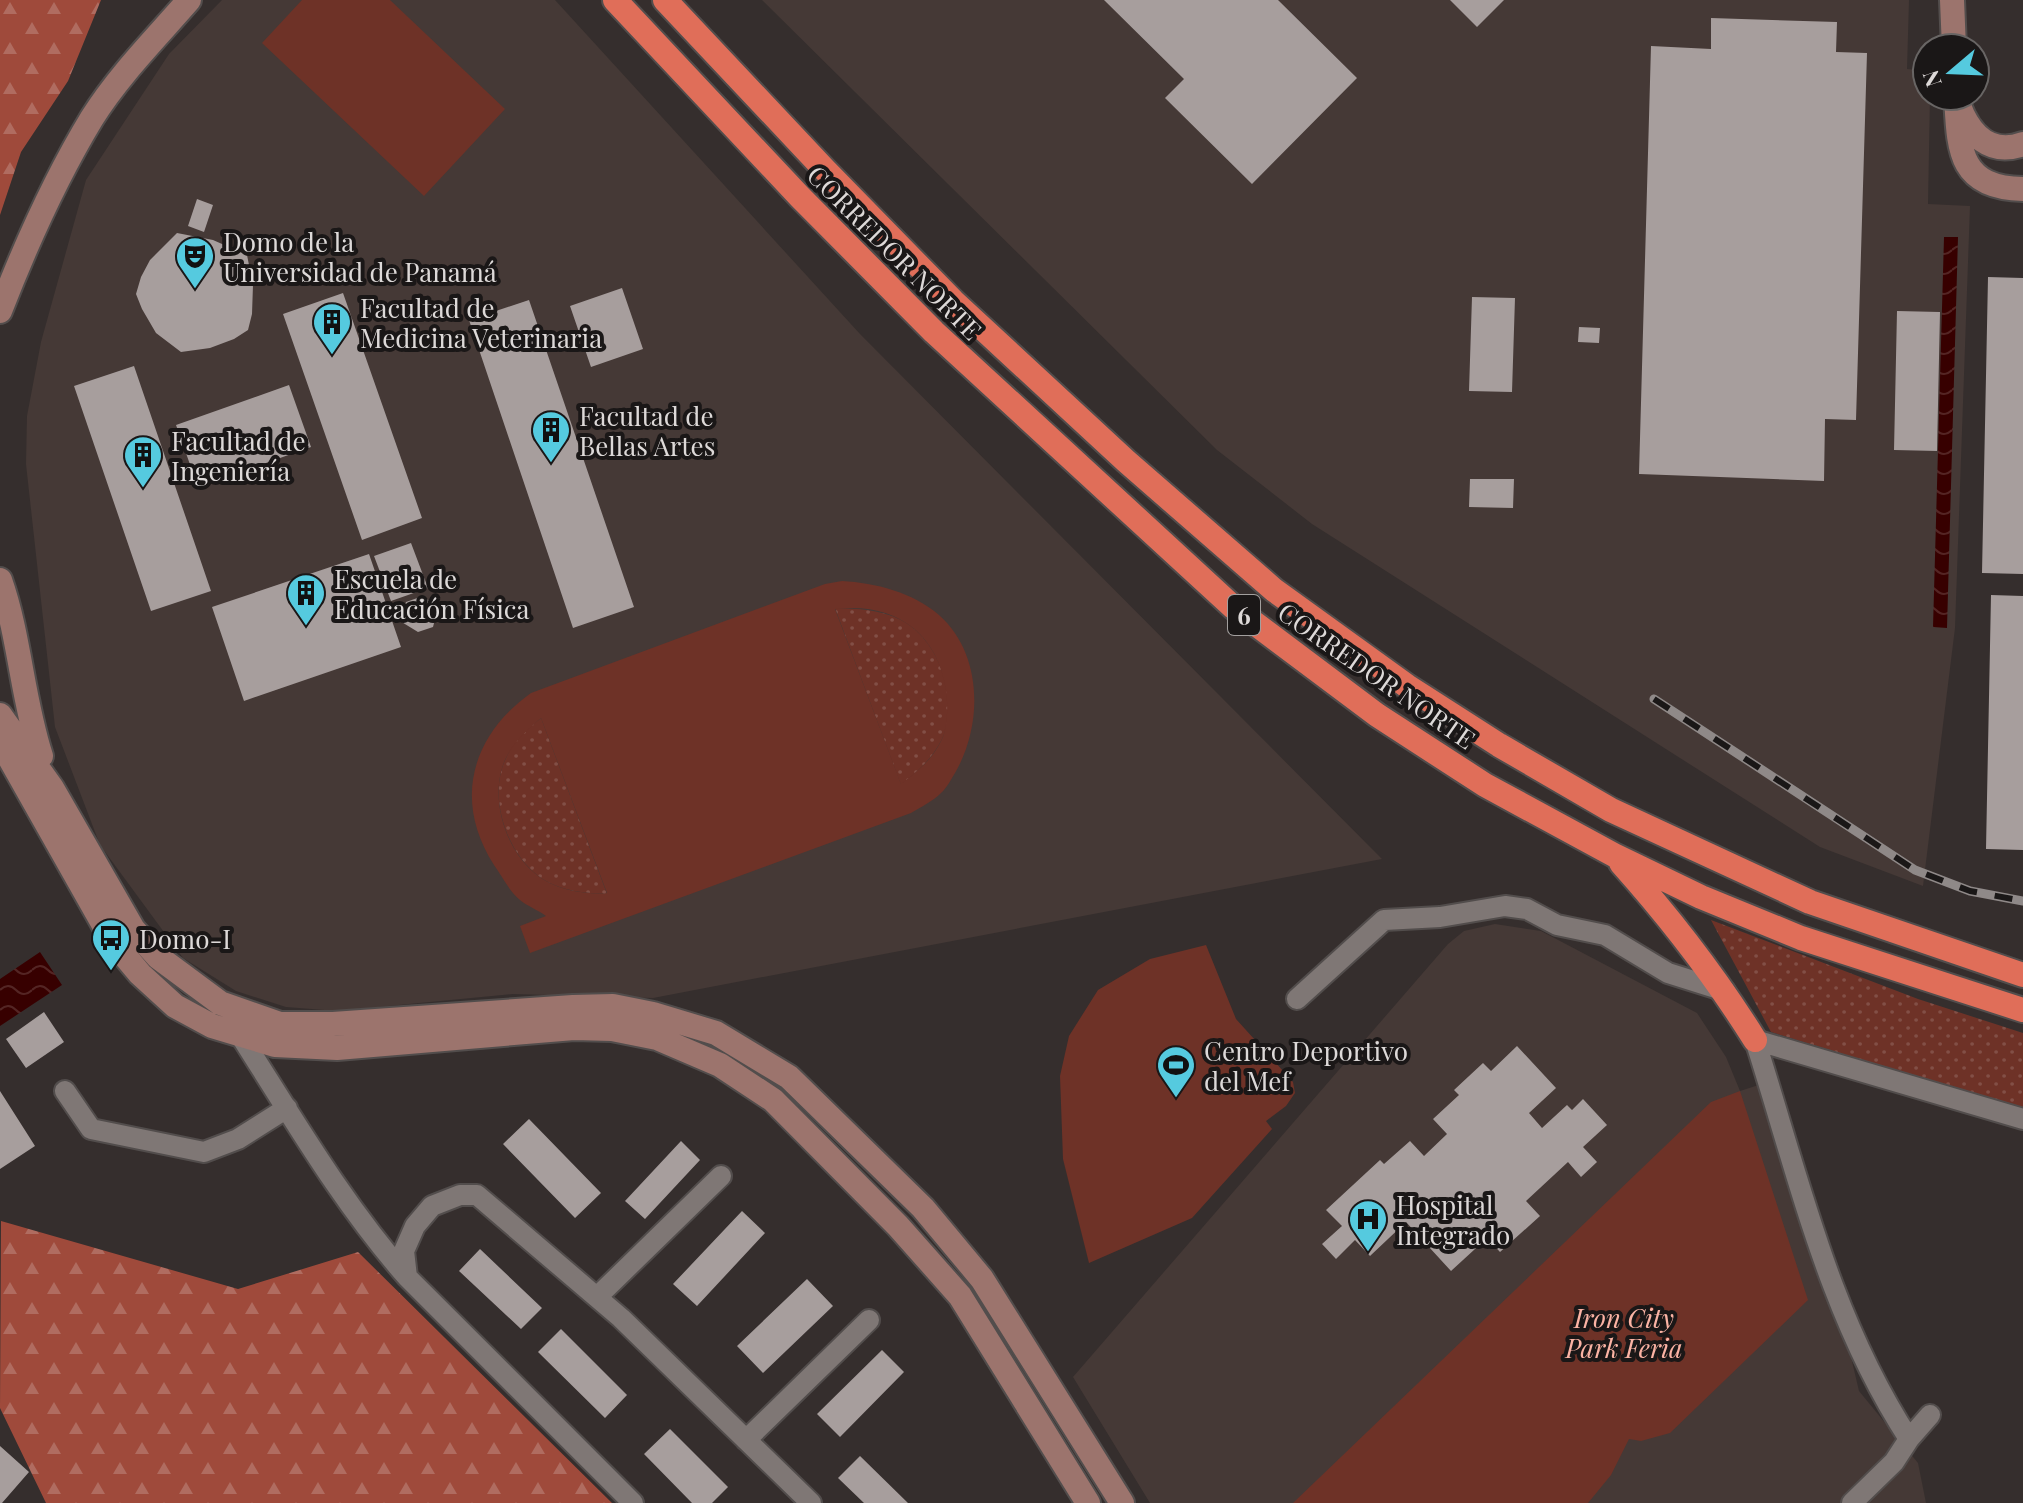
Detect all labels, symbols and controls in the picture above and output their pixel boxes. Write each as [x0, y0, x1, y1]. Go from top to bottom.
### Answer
north arrow [1911, 32, 1991, 112]
text: N [1914, 66, 1948, 91]
street label: CORREDOR NORTE [800, 157, 990, 347]
place label: Domo de la Universidad de Panamá [223, 224, 497, 289]
theatre icon: Domo de la Universidad de Panamá [174, 235, 216, 290]
place label: Facultad de Medicina Veterinaria [360, 290, 602, 355]
building icon: Facultad de Medicina Veterinaria [311, 301, 353, 356]
place label: Facultad de Bellas Artes [579, 398, 715, 463]
building icon: Facultad de Bellas Artes [530, 409, 572, 464]
place label: Facultad de Ingeniería [171, 423, 306, 488]
building icon: Facultad de Ingeniería [122, 434, 164, 489]
place label: Escuela de Educación Física [334, 561, 529, 626]
building icon: Escuela de Educación Física [285, 572, 327, 627]
street label: CORREDOR NORTE [1271, 594, 1483, 756]
road number: 6 [1228, 595, 1260, 635]
bus stop icon: Domo-I [90, 917, 132, 972]
place label: Domo-I [139, 921, 231, 956]
place label: Centro Deportivo del Mef [1204, 1033, 1408, 1098]
sports icon: Centro Deportivo del Mef [1155, 1044, 1197, 1099]
place label: Hospital Integrado [1396, 1187, 1510, 1252]
hospital icon: Hospital Integrado [1347, 1198, 1389, 1253]
park label: Iron City Park Feria [1564, 1300, 1683, 1365]

